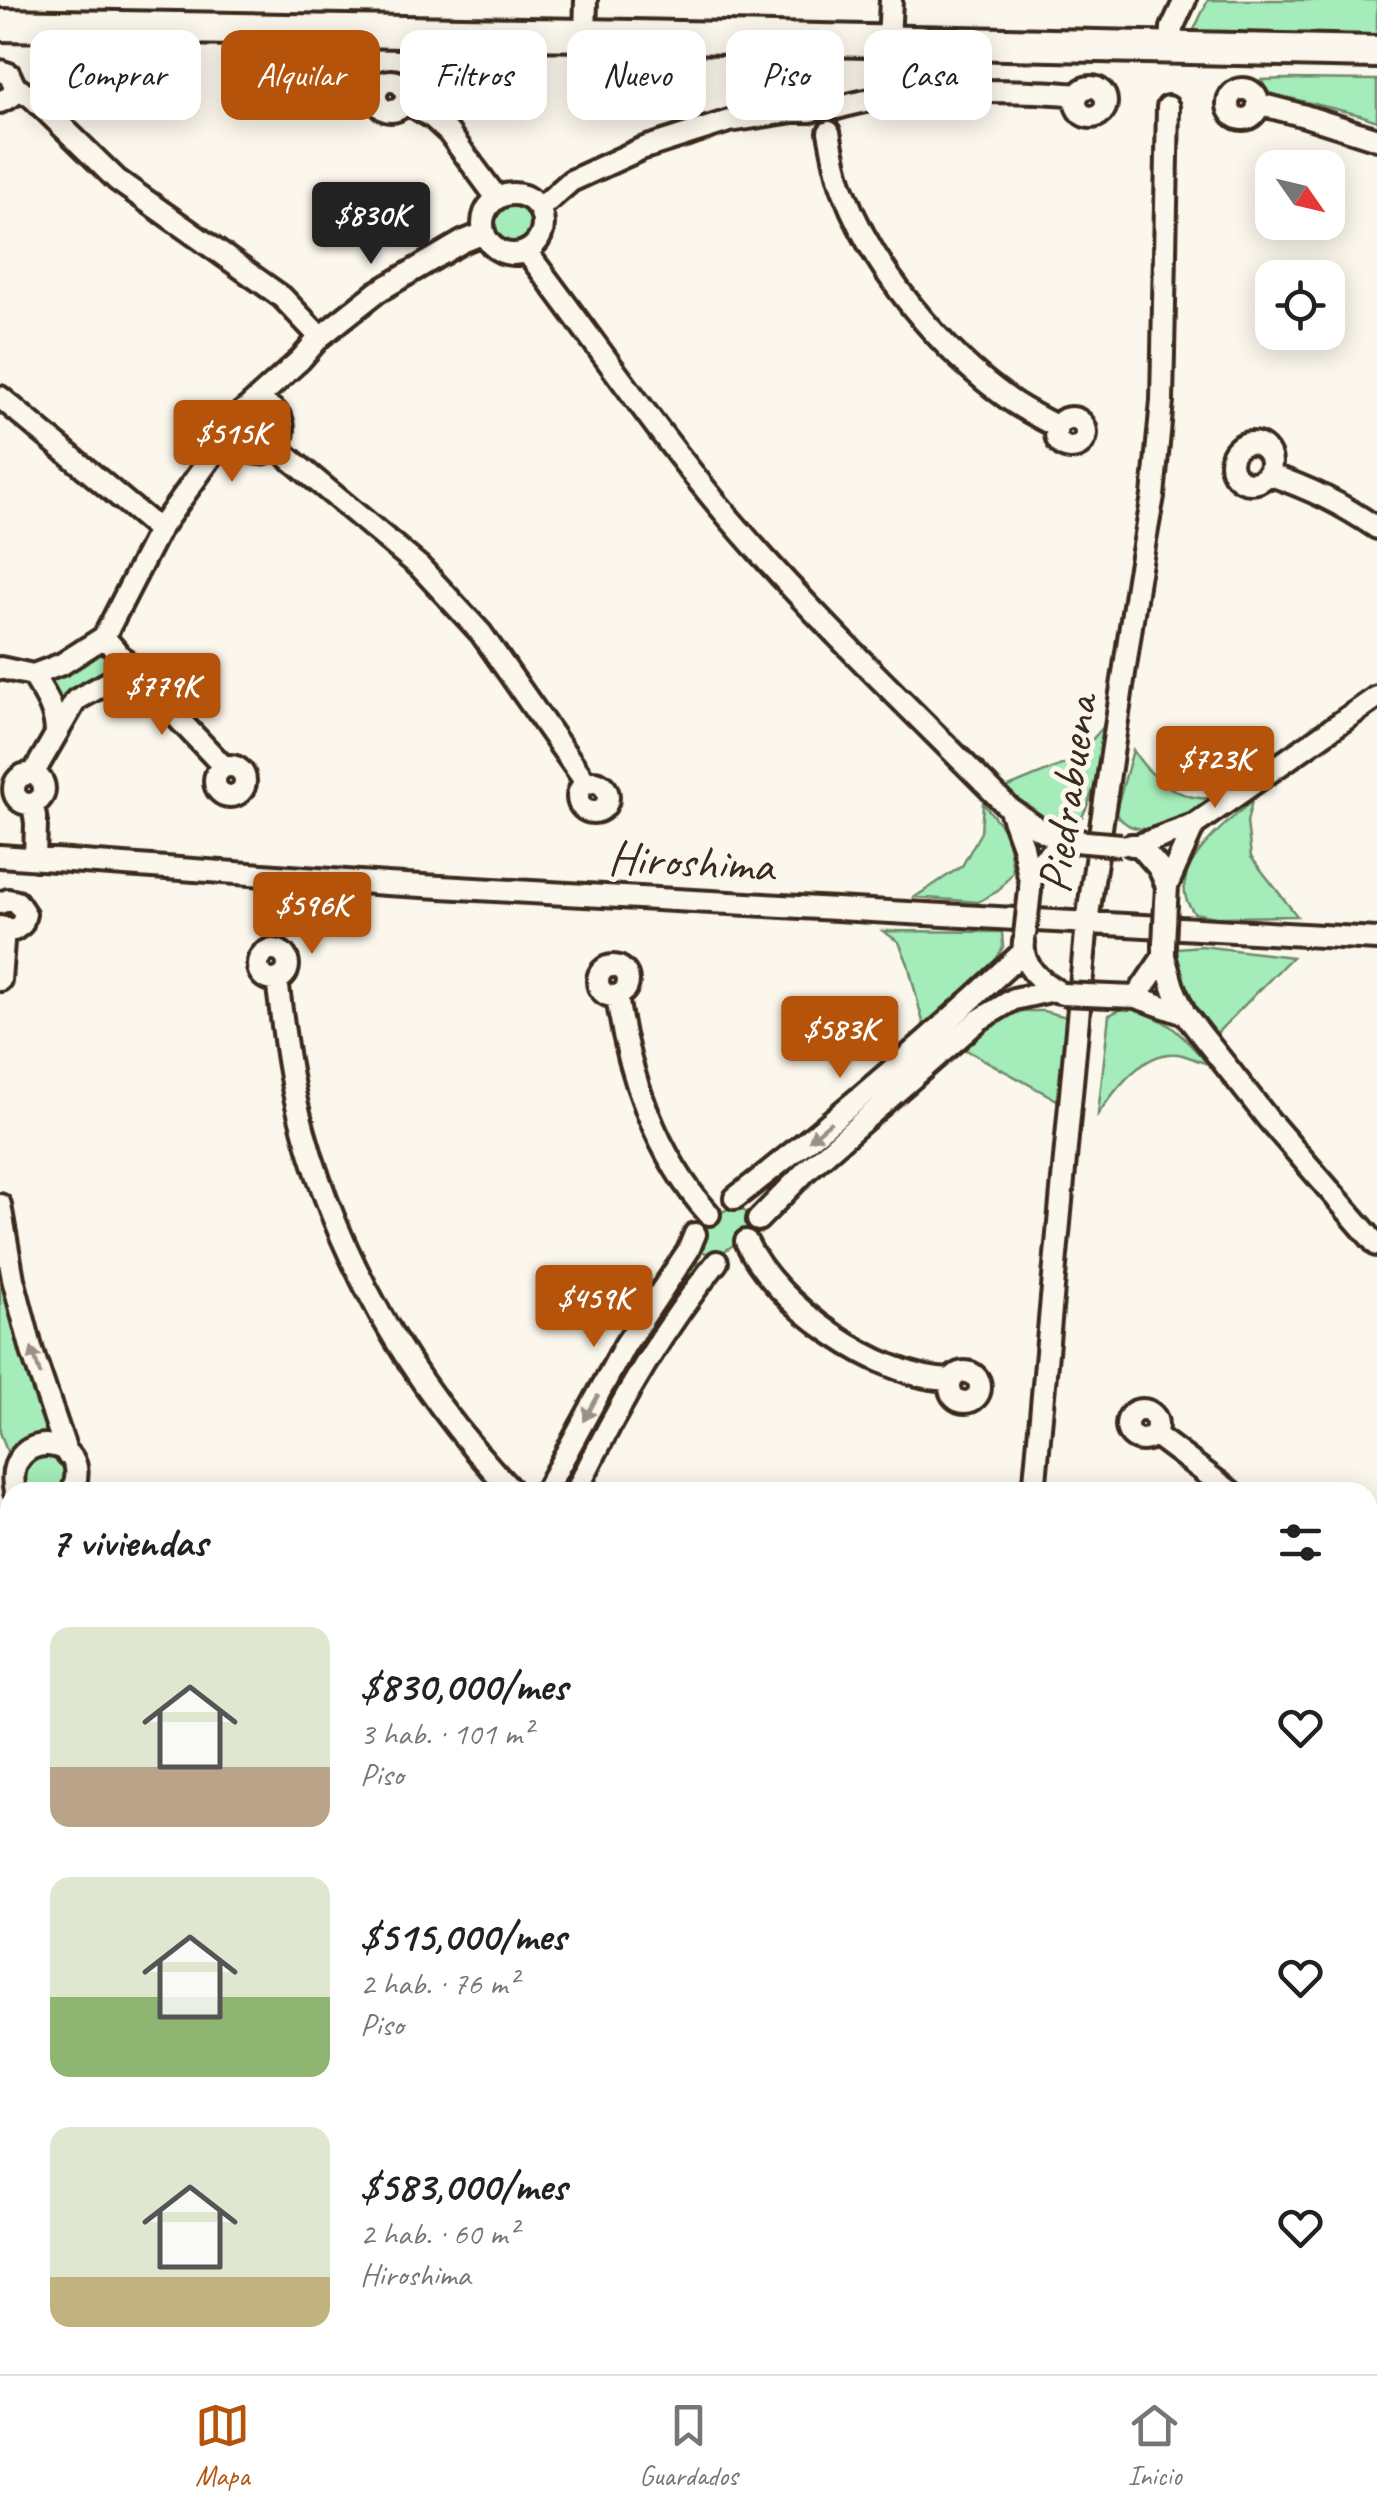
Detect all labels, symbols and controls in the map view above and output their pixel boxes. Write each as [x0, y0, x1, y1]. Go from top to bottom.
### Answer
chip: Comprar [30, 30, 201, 120]
chip: Alquilar [221, 30, 380, 120]
chip: Filtros [400, 30, 547, 120]
chip: Nuevo [567, 30, 706, 120]
chip: Piso [726, 30, 844, 120]
chip: Casa [864, 30, 992, 120]
north arrow [1255, 150, 1345, 240]
map controls [1255, 150, 1345, 350]
pin: $830K [301, 182, 441, 267]
text: $830K [334, 194, 408, 235]
button: locate [1255, 260, 1345, 350]
pin: $515K [162, 400, 302, 485]
text: $515K [196, 412, 268, 453]
pin: $779K [92, 653, 232, 738]
text: $779K [125, 665, 199, 706]
street label: Piedrabuena [1023, 687, 1111, 897]
pin: $723K [1145, 726, 1285, 811]
text: $723K [1178, 738, 1252, 779]
street label: Hiroshima [607, 827, 778, 895]
pin: $596K [242, 872, 382, 957]
text: $596K [275, 884, 349, 925]
pin: $583K [770, 996, 910, 1081]
text: $583K [803, 1008, 877, 1049]
one-way arrow [807, 1120, 832, 1141]
pin: $459K [524, 1265, 664, 1350]
text: $459K [558, 1277, 630, 1318]
one-way arrow [27, 1346, 42, 1376]
one-way arrow [583, 1393, 600, 1422]
icon: filters [1273, 1515, 1328, 1570]
text: 7 viviendas [50, 1516, 207, 1569]
text: $830,000/mes [360, 1660, 567, 1713]
icon: home [130, 1667, 250, 1787]
icon: heart [1273, 1700, 1328, 1755]
text: 3 hab. · 101 m² [360, 1713, 532, 1754]
text: Piso [360, 1754, 403, 1795]
text: $515,000/mes [360, 1910, 566, 1963]
icon: home [130, 1917, 250, 2037]
icon: heart [1273, 1950, 1328, 2005]
text: 2 hab. · 76 m² [360, 1963, 517, 2004]
text: Piso [360, 2004, 403, 2045]
text: $583,000/mes [360, 2160, 566, 2213]
icon: home [130, 2167, 250, 2287]
icon: heart [1273, 2200, 1328, 2255]
text: 2 hab. · 60 m² [360, 2213, 517, 2254]
text: Hiroshima [360, 2254, 470, 2295]
tab: Mapa [195, 2398, 250, 2493]
tab: Guardados [639, 2398, 738, 2493]
tab: Inicio [1127, 2398, 1182, 2493]

